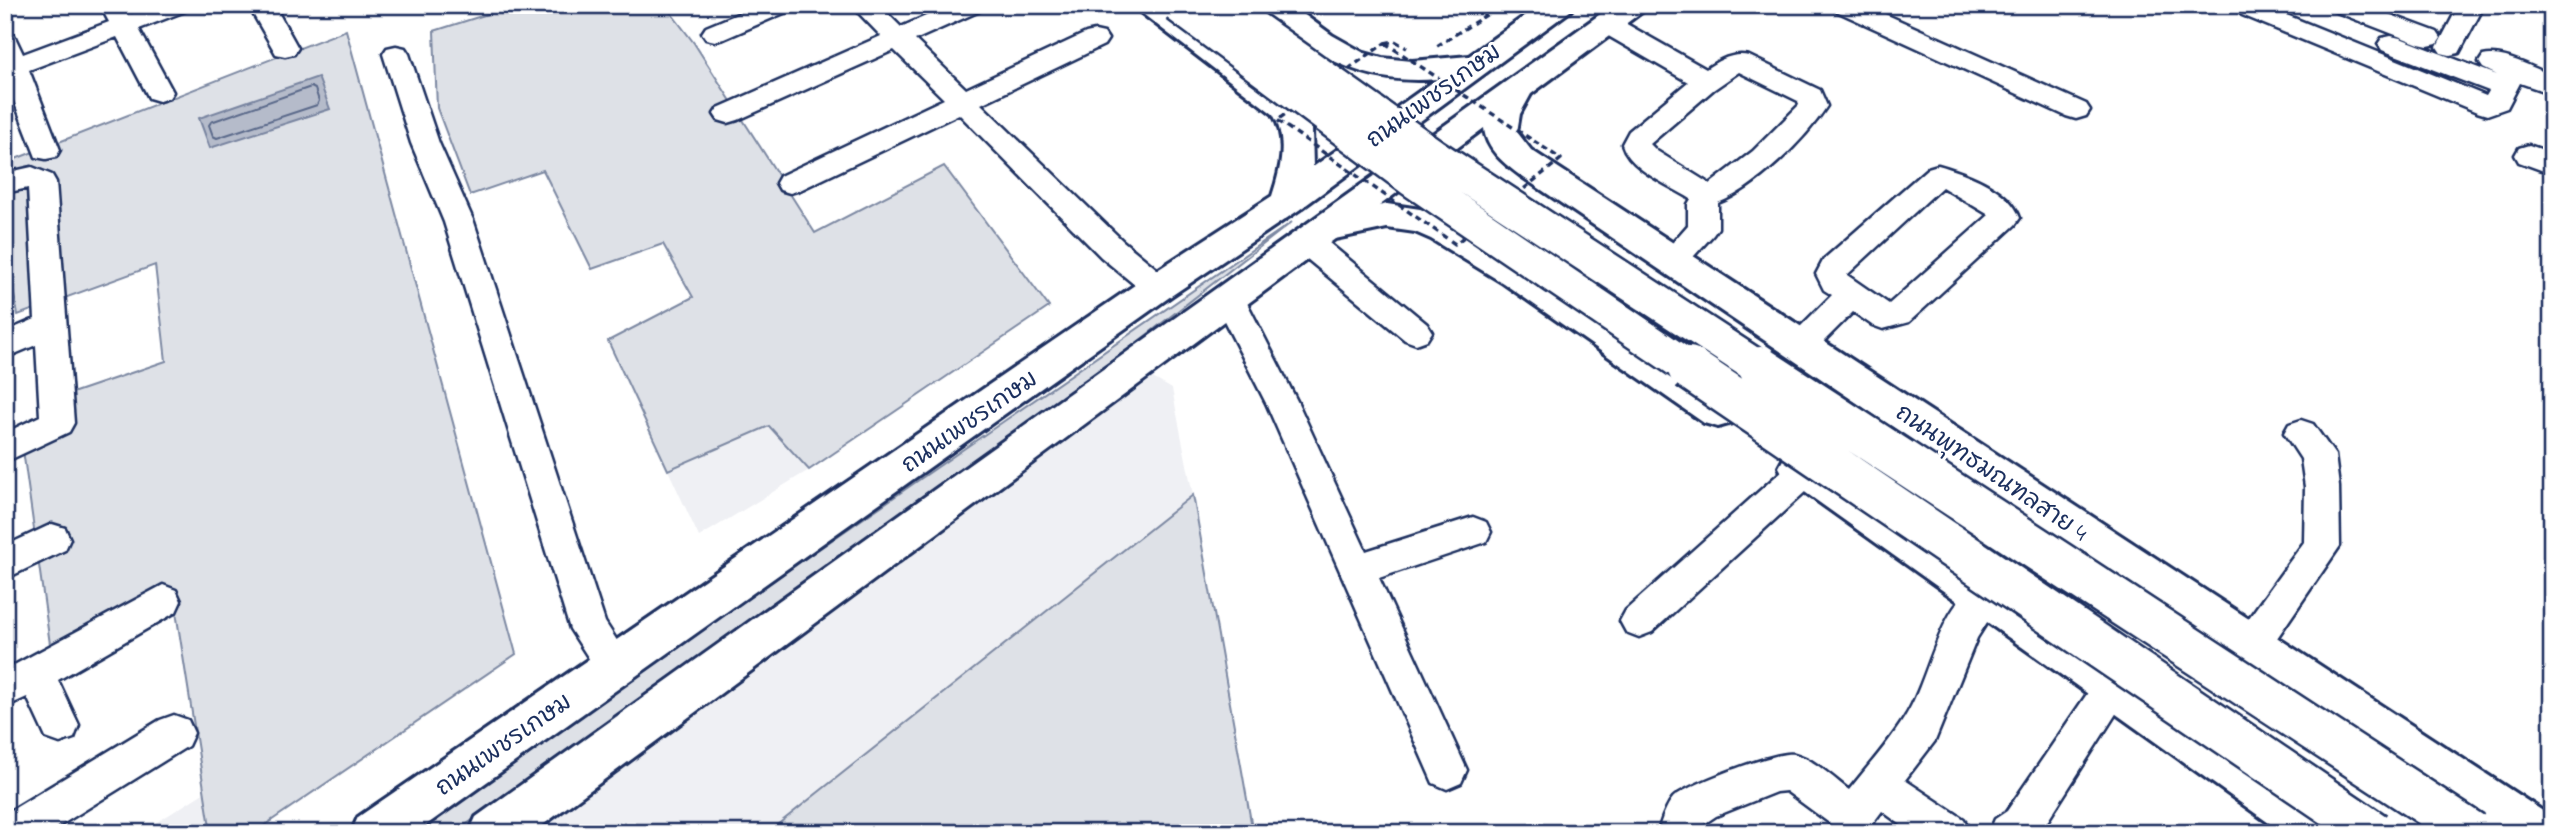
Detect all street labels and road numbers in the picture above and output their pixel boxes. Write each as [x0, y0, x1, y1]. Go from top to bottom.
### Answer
street label: ถนนเพชรเกษม [1360, 36, 1509, 158]
street label: ถนนเพชรเกษม [895, 363, 1046, 483]
street label: ถนนพุทธมณฑลสาย 4 [1887, 397, 2094, 552]
street label: ถนนเพชรเกษม [429, 686, 580, 806]

